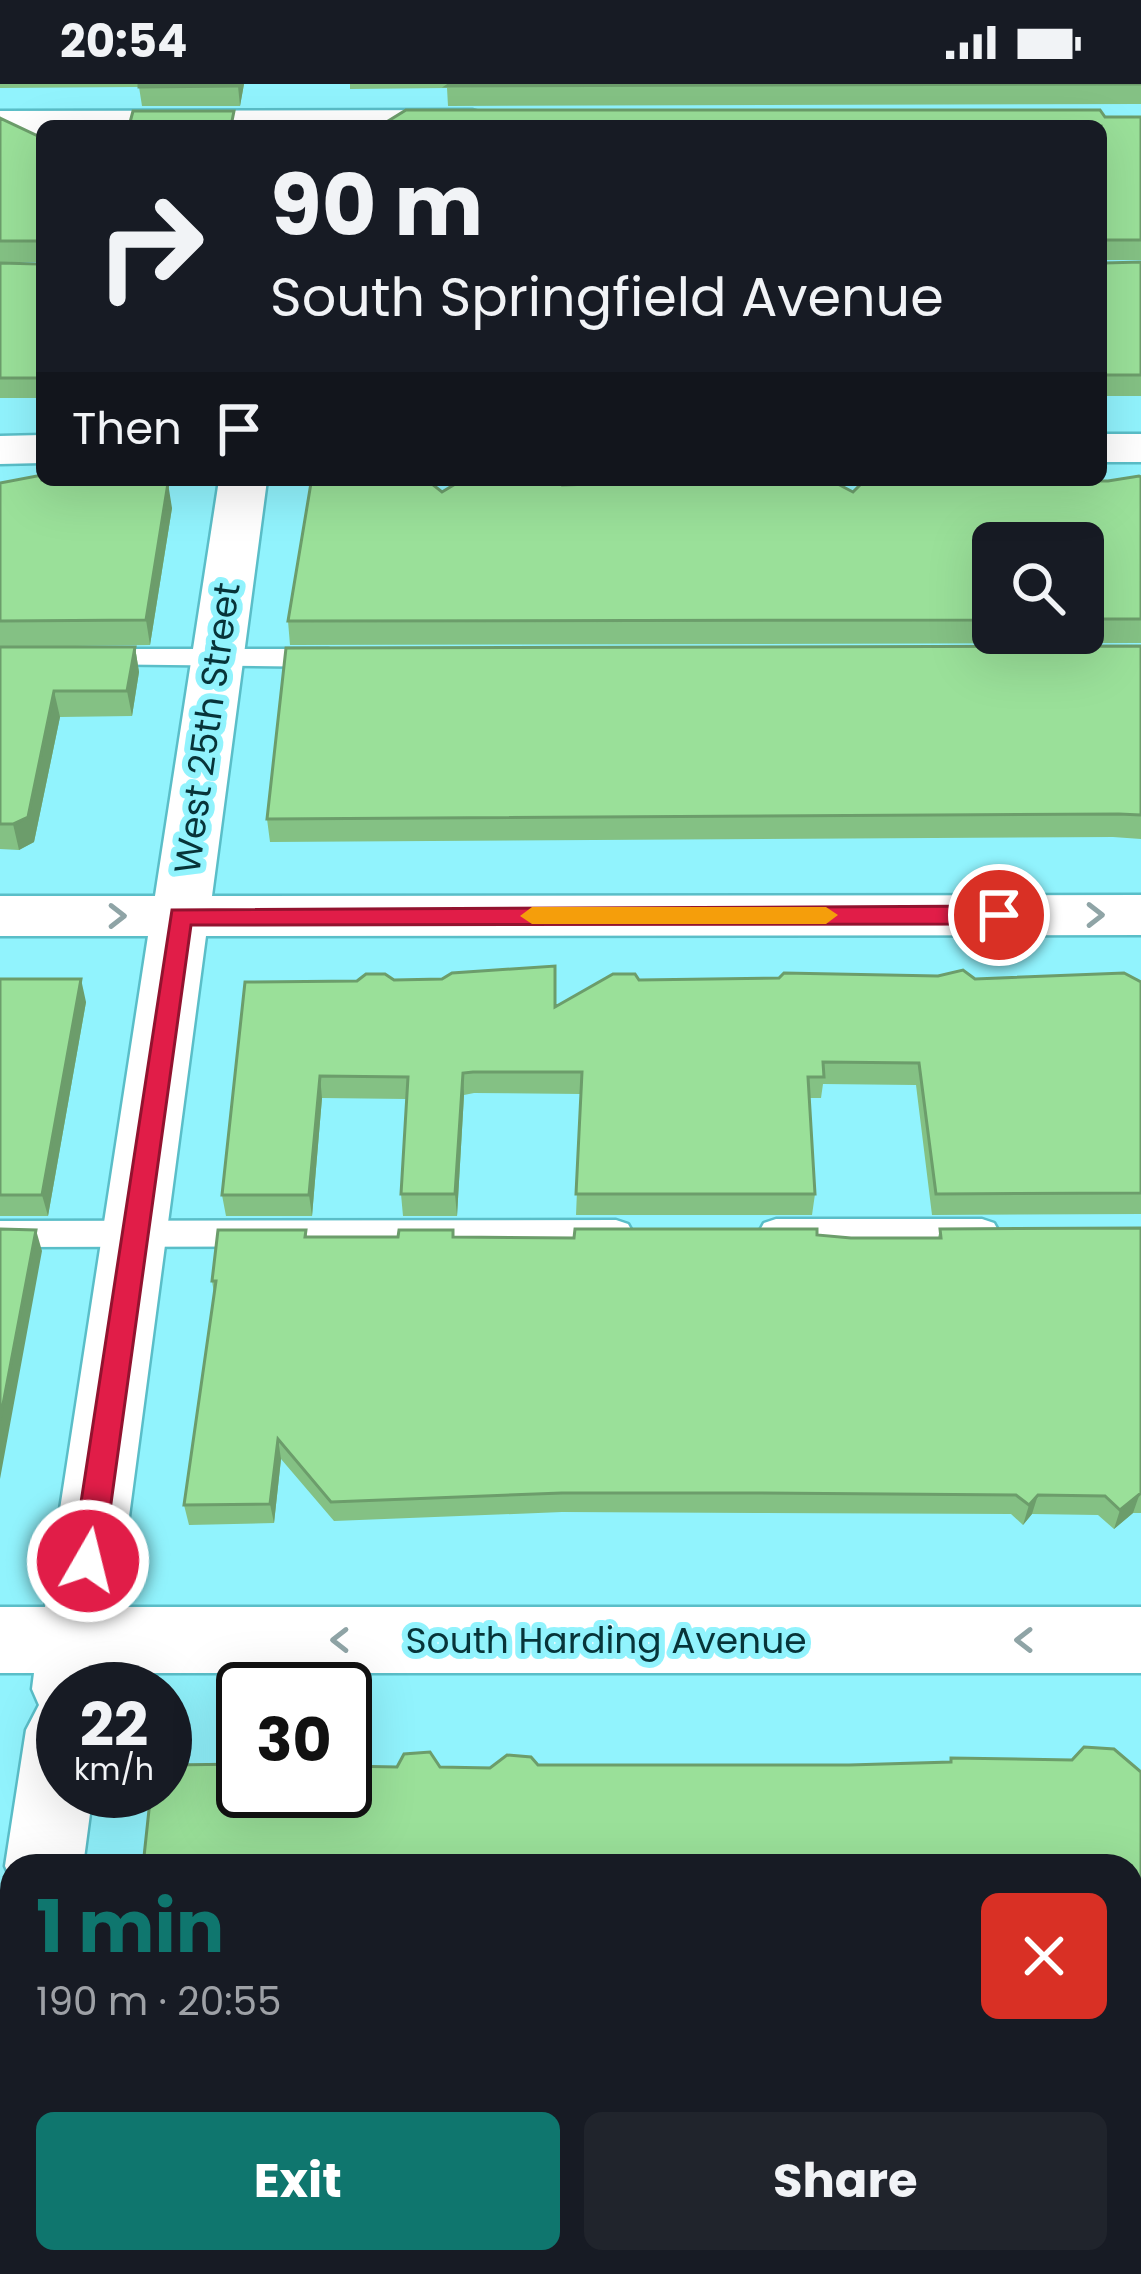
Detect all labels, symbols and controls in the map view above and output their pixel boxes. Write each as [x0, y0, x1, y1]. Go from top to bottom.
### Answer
text: 20:54 [60, 10, 188, 73]
text: 90 m [270, 147, 483, 264]
icon: right [72, 168, 228, 324]
text: South Springfield Avenue [270, 259, 944, 335]
icon: arrive [206, 396, 272, 462]
text: Then [72, 397, 182, 460]
map controls [972, 522, 1104, 654]
button: search [972, 522, 1104, 654]
street label: West 25th Street [161, 579, 253, 877]
pin [948, 864, 1050, 966]
icon: arrive [966, 882, 1032, 948]
one-way arrow [1087, 902, 1105, 928]
one-way arrow [109, 903, 127, 929]
position arrow [25, 1498, 151, 1624]
street label: South Harding Avenue [405, 1615, 807, 1666]
one-way arrow [330, 1627, 348, 1653]
one-way arrow [1014, 1627, 1032, 1653]
speed limit sign: 30 [216, 1662, 372, 1818]
text: 22 [80, 1683, 148, 1767]
text: km/h [74, 1748, 154, 1791]
text: 1 min [36, 1876, 224, 1977]
button: close [981, 1893, 1107, 2019]
text: 190 m · 20:55 [36, 1974, 281, 2029]
button: Exit [36, 2112, 560, 2250]
button: Share [584, 2112, 1107, 2250]

